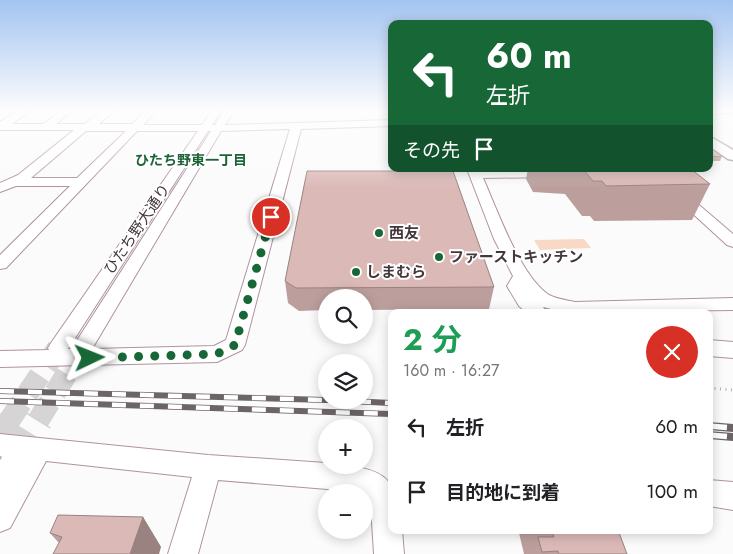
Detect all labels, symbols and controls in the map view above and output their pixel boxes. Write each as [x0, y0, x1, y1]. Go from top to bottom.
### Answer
text: 60 m [486, 31, 572, 81]
icon: left [403, 40, 468, 105]
text: 左折 [486, 79, 530, 111]
icon: arrive [470, 135, 498, 163]
text: その先 [403, 137, 460, 164]
district label: ひたち野東一丁目 [135, 150, 247, 170]
street label: ひたち野大通り [99, 179, 175, 279]
pin [250, 196, 292, 238]
icon: arrive [257, 203, 285, 231]
place label: 西友 [389, 222, 419, 244]
marker: 西友 [373, 227, 385, 239]
place label: ファーストキッチン [449, 246, 583, 268]
marker: ファーストキッチン [433, 251, 445, 263]
place label: しまむら [366, 261, 426, 283]
marker: しまむら [350, 266, 362, 278]
map controls [318, 289, 373, 539]
button: search [318, 289, 373, 344]
text: 2 分 [403, 318, 462, 361]
button: close [646, 326, 698, 378]
position arrow [63, 331, 115, 383]
button: layers [318, 354, 373, 409]
text: 160 m · 16:27 [403, 359, 499, 382]
icon: left [403, 413, 431, 441]
text: 60 m [655, 413, 698, 440]
text: 左折 [446, 414, 484, 441]
button: + [318, 419, 373, 474]
icon: arrive [403, 478, 431, 506]
text: 100 m [646, 478, 698, 505]
text: 目的地に到着 [446, 479, 560, 506]
button: − [318, 484, 373, 539]

